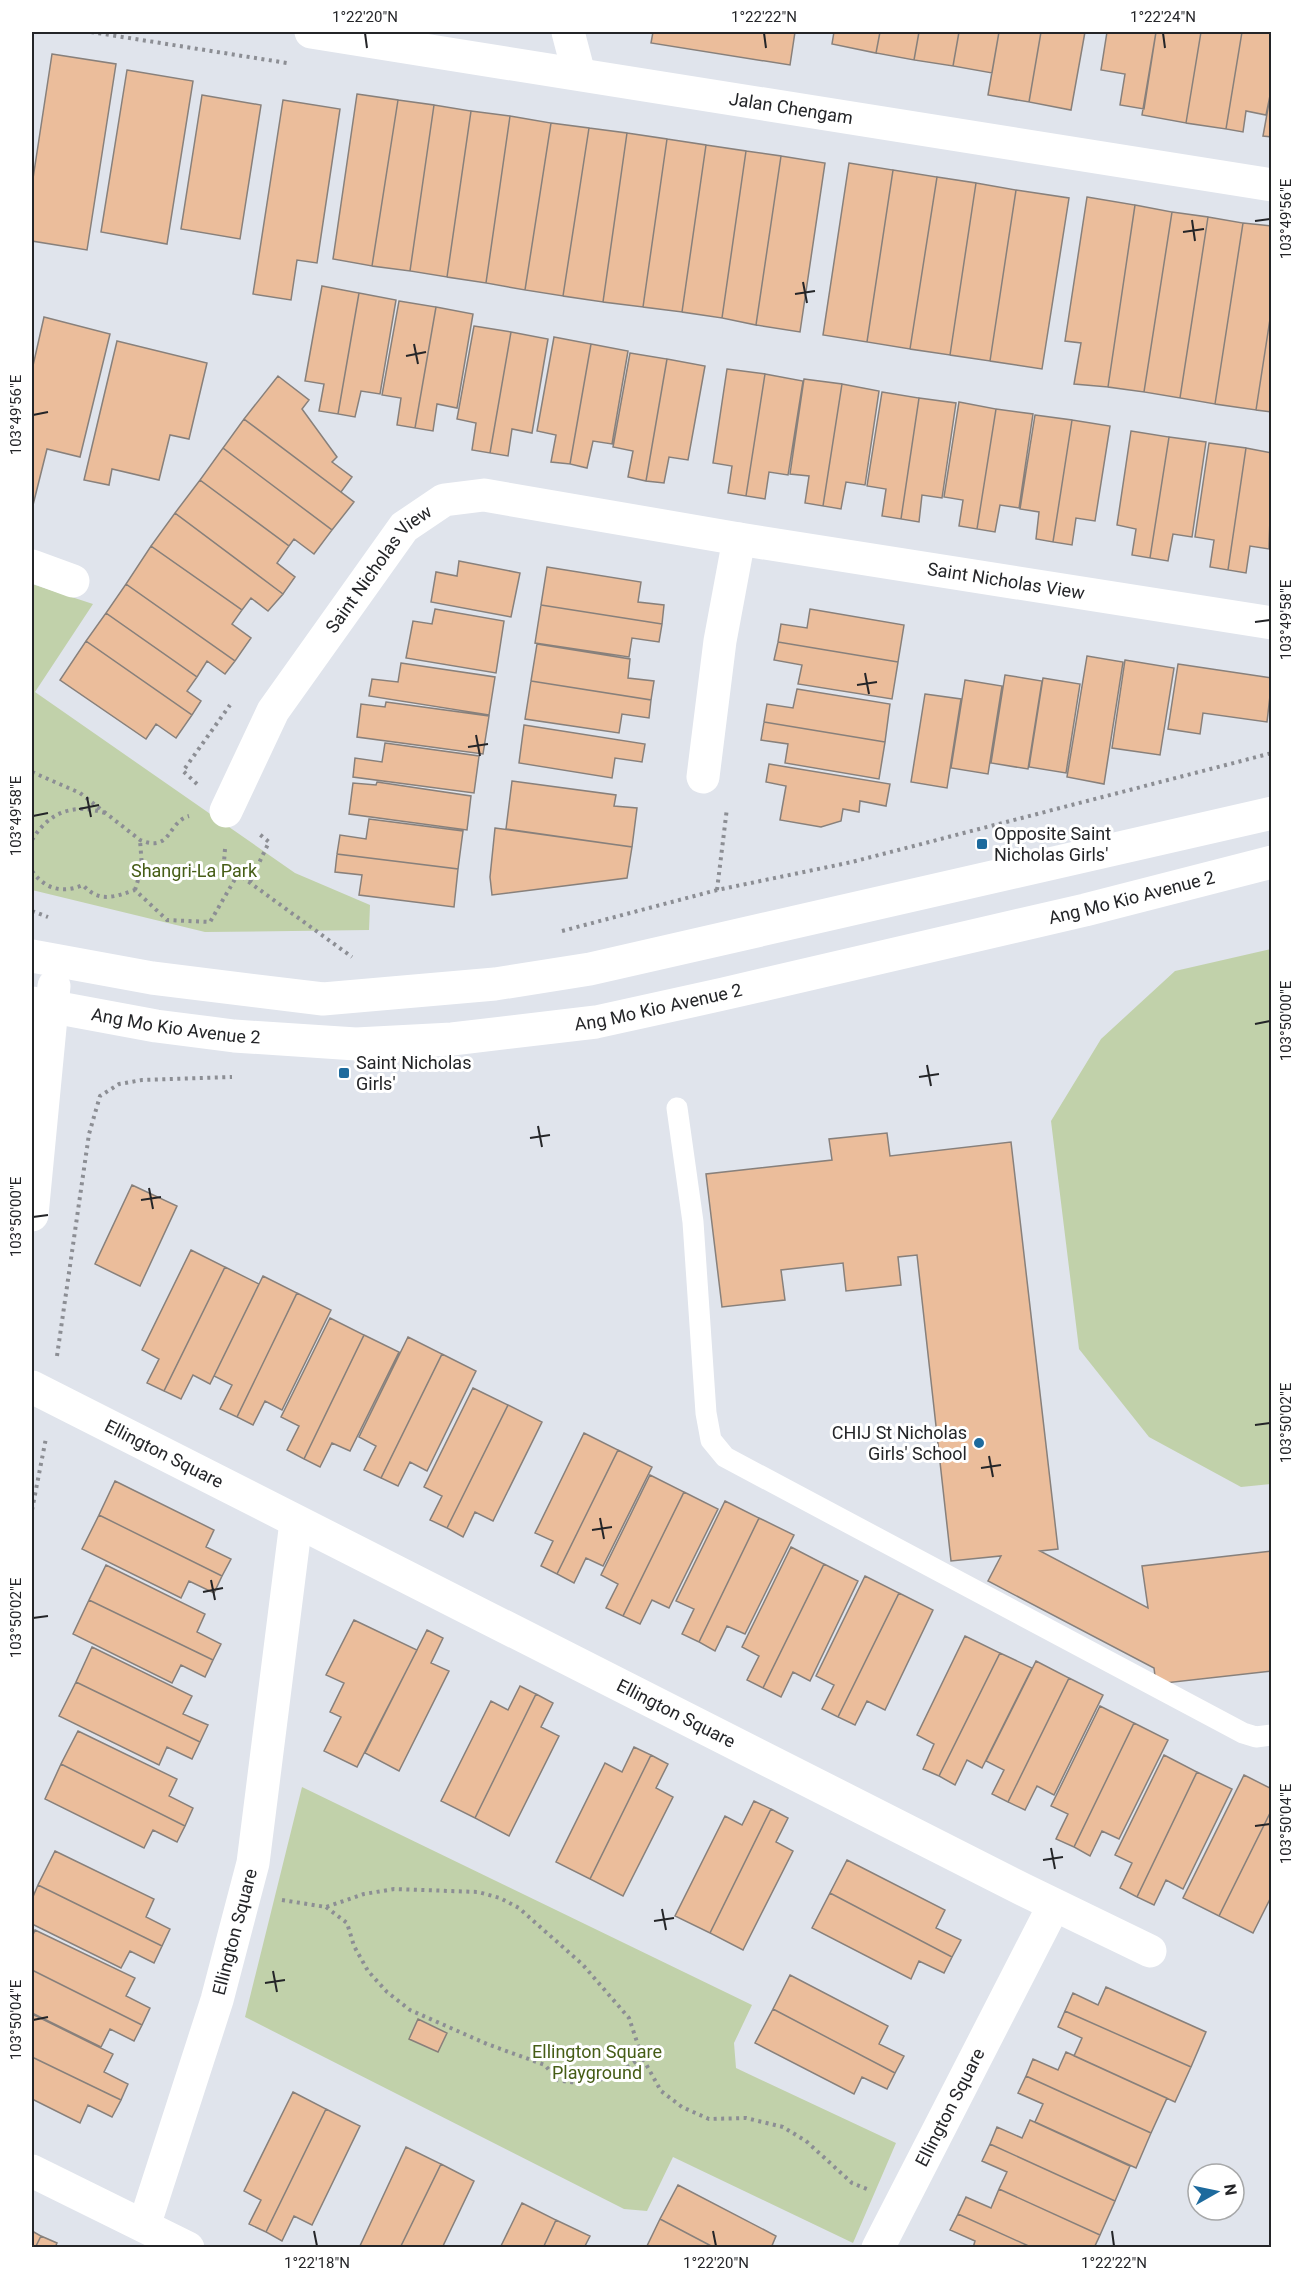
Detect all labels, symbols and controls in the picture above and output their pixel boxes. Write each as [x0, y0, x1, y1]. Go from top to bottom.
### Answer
text: 1°22'20"N [332, 8, 398, 26]
text: 1°22'22"N [731, 8, 797, 26]
text: 1°22'24"N [1130, 8, 1196, 26]
street label: Jalan Chengam [728, 88, 855, 128]
text: 103°49'56"E [1277, 178, 1295, 259]
text: 103°49'56"E [7, 374, 25, 455]
street label: Saint Nicholas View [321, 500, 436, 637]
street label: Saint Nicholas View [926, 558, 1087, 603]
text: 103°49'58"E [1277, 579, 1295, 660]
text: 103°49'58"E [7, 775, 25, 856]
place label: Opposite Saint Nicholas Girls' [994, 823, 1111, 865]
marker: Opposite Saint Nicholas Girls' [975, 837, 989, 851]
park label: Shangri-La Park [131, 860, 258, 881]
street label: Ang Mo Kio Avenue 2 [1046, 866, 1217, 928]
street label: Ang Mo Kio Avenue 2 [573, 979, 744, 1034]
text: 103°50'00"E [1277, 980, 1295, 1061]
street label: Ang Mo Kio Avenue 2 [90, 1003, 261, 1048]
place label: Saint Nicholas Girls' [356, 1052, 471, 1094]
marker: Saint Nicholas Girls' [337, 1066, 351, 1080]
text: 103°50'00"E [7, 1176, 25, 1257]
text: 103°50'02"E [1277, 1382, 1295, 1463]
street label: Ellington Square [101, 1415, 227, 1492]
place label: CHIJ St Nicholas Girls' School [832, 1422, 967, 1464]
marker: CHIJ St Nicholas Girls' School [972, 1436, 986, 1450]
text: 103°50'02"E [7, 1577, 25, 1658]
street label: Ellington Square [613, 1674, 739, 1752]
text: 103°50'04"E [1277, 1783, 1295, 1864]
street label: Ellington Square [208, 1866, 261, 1997]
text: 103°50'04"E [7, 1979, 25, 2060]
park label: Ellington Square Playground [532, 2041, 662, 2083]
street label: Ellington Square [911, 2045, 989, 2170]
north arrow [1186, 2162, 1246, 2222]
text: N [1220, 2183, 1241, 2197]
text: 1°22'18"N [284, 2254, 350, 2272]
text: 1°22'20"N [683, 2254, 749, 2272]
text: 1°22'22"N [1081, 2254, 1147, 2272]

